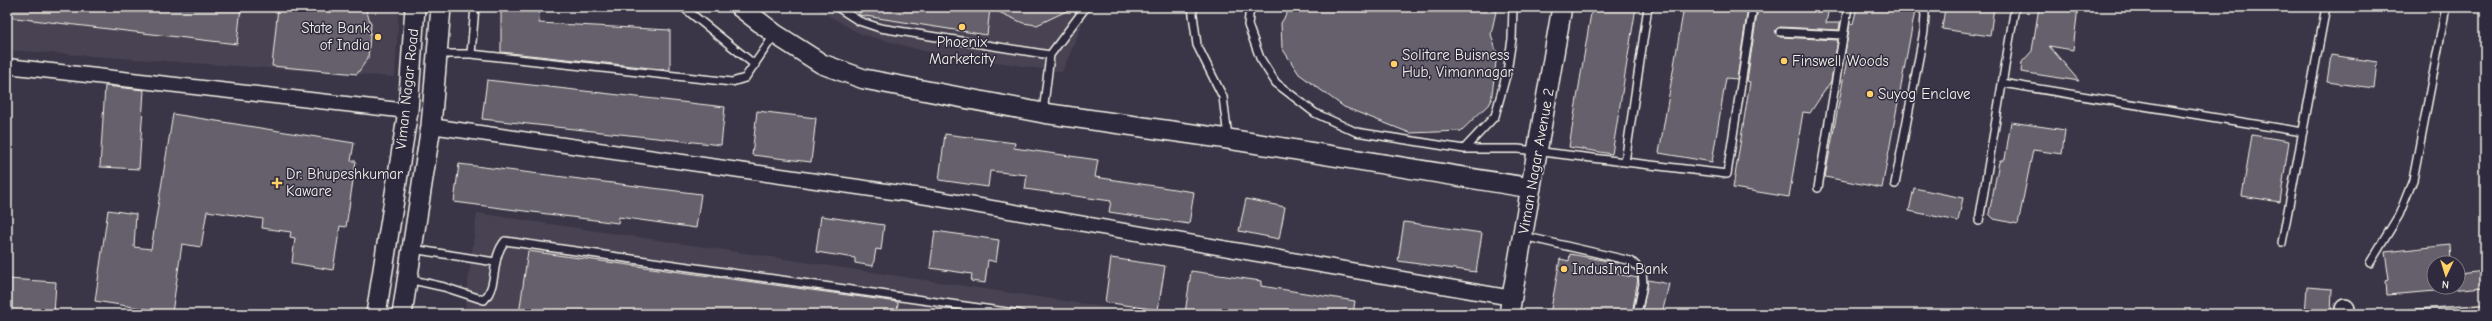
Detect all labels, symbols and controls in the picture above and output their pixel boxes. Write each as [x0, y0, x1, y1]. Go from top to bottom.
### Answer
place label: State Bank of India [301, 19, 371, 54]
marker: Phoenix Marketcity [957, 22, 967, 32]
street label: Viman Nagar Road [392, 28, 422, 150]
marker: State Bank of India [373, 32, 383, 42]
place label: Phoenix Marketcity [929, 33, 995, 68]
place label: Solitare Buisness Hub, Vimannagar [1402, 46, 1514, 81]
place label: Finswell Woods [1792, 52, 1889, 70]
marker: Finswell Woods [1779, 56, 1789, 66]
marker: Solitare Buisness Hub, Vimannagar [1389, 59, 1399, 69]
place label: Suyog Enclave [1878, 85, 1971, 103]
street label: Viman Nagar Avenue 2 [1514, 87, 1558, 235]
marker: Suyog Enclave [1865, 89, 1875, 99]
place label: Dr. Bhupeshkumar Kaware [286, 165, 403, 200]
marker: Dr. Bhupeshkumar Kaware [271, 177, 283, 189]
north arrow [2426, 255, 2466, 295]
place label: IndusInd Bank [1572, 260, 1669, 278]
marker: IndusInd Bank [1559, 264, 1569, 274]
text: N [2441, 278, 2449, 291]

